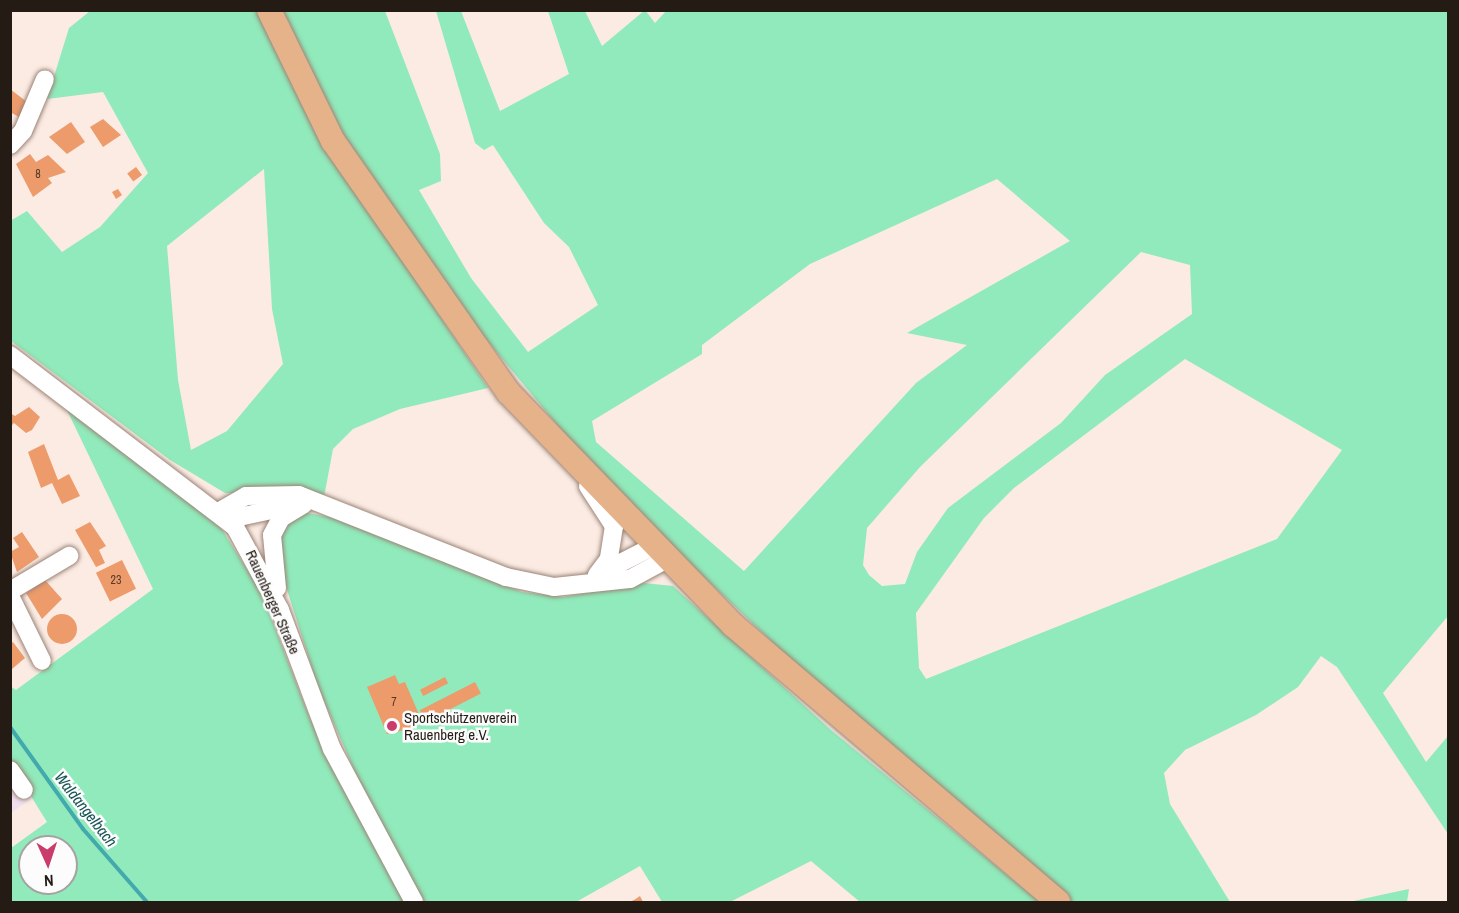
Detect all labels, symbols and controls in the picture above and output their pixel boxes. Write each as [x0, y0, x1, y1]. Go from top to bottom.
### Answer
house number: 8 [35, 168, 41, 182]
street label: Rauenberger Straße [242, 547, 304, 657]
house number: 23 [111, 574, 121, 588]
house number: 7 [391, 696, 397, 710]
place label: Sportschützenverein Rauenberg e.V. [404, 708, 517, 743]
marker: Sportschützenverein Rauenberg e.V. [385, 719, 399, 733]
water label: Waldangelbach [51, 768, 121, 850]
north arrow [18, 835, 78, 895]
text: N [44, 870, 54, 892]

